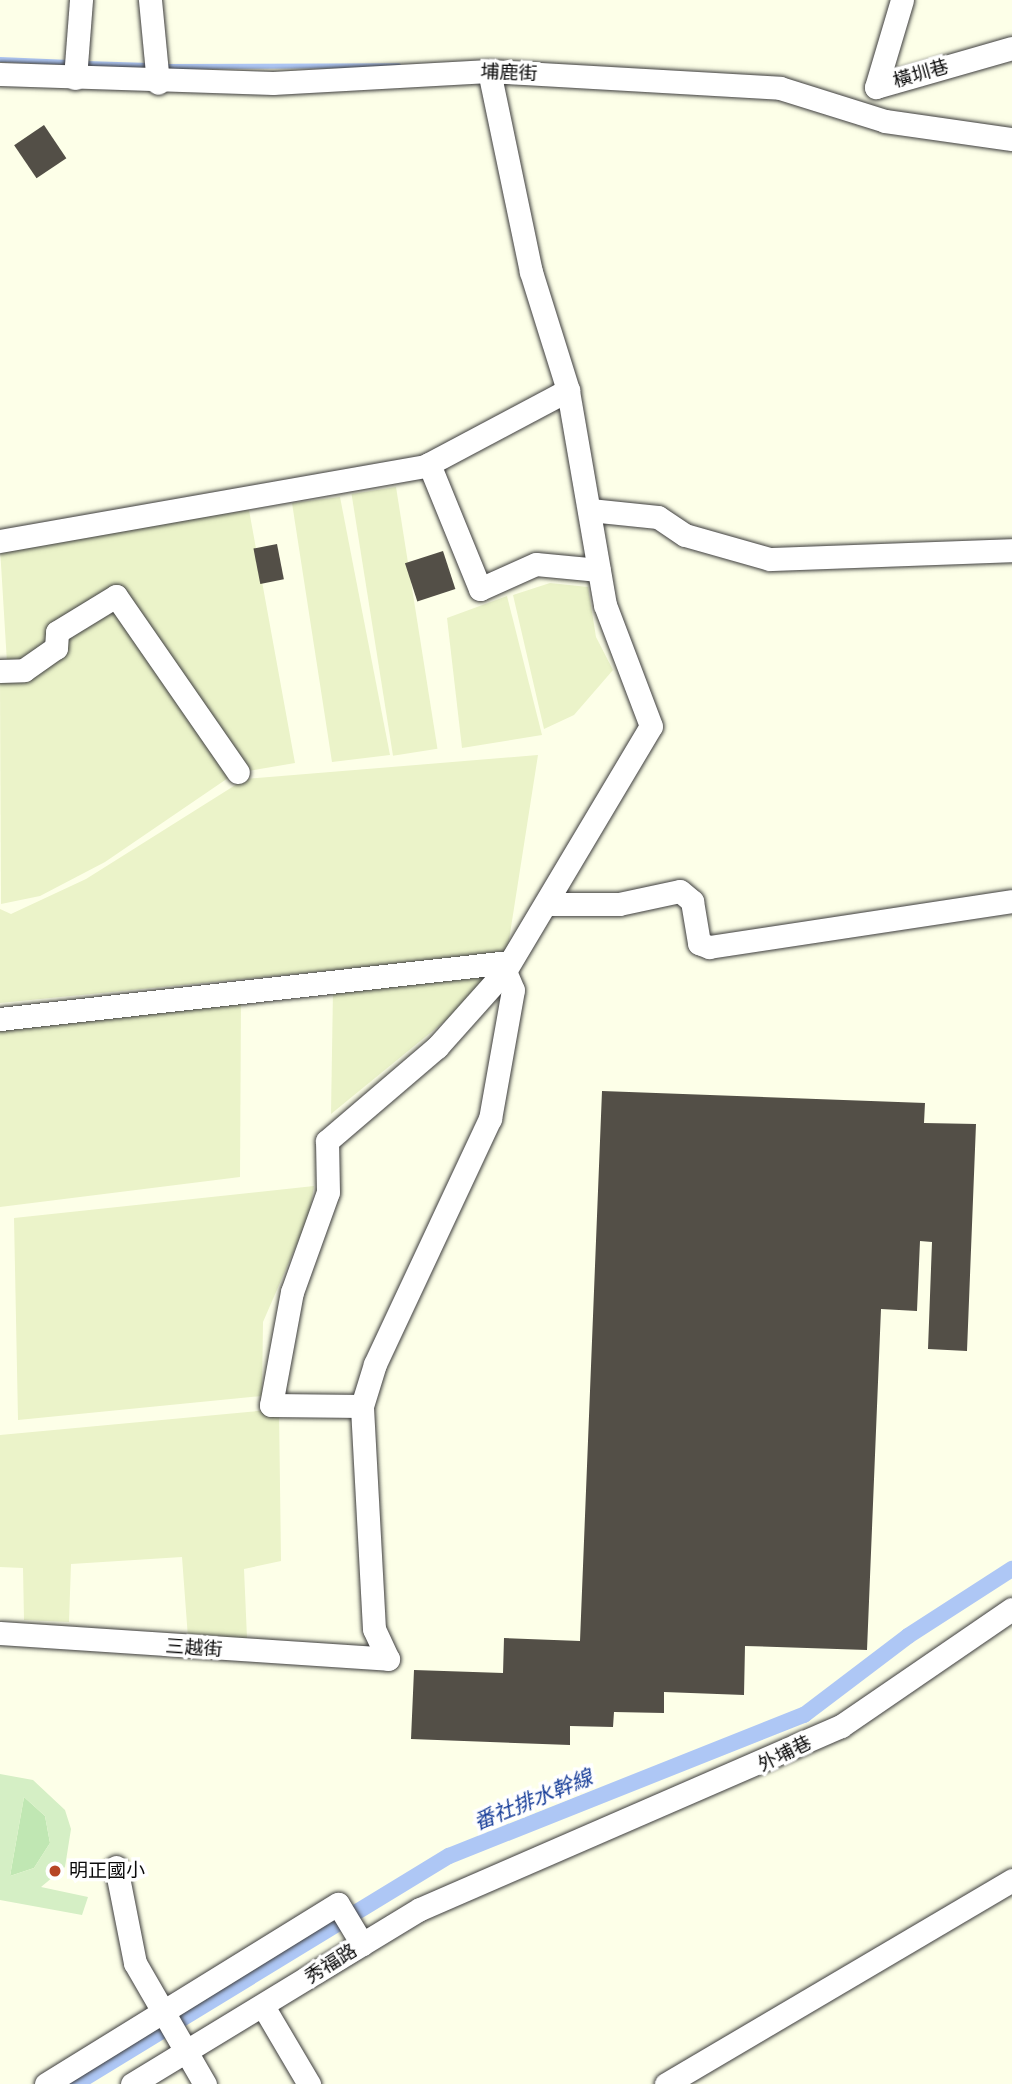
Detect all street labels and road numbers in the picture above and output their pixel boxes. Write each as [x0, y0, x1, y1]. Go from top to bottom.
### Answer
street label: 橫圳巷 [890, 55, 952, 93]
street label: 埔鹿街 [480, 61, 538, 85]
street label: 三越街 [165, 1635, 223, 1661]
street label: 外埔巷 [754, 1731, 816, 1777]
street label: 秀福路 [301, 1939, 361, 1989]

